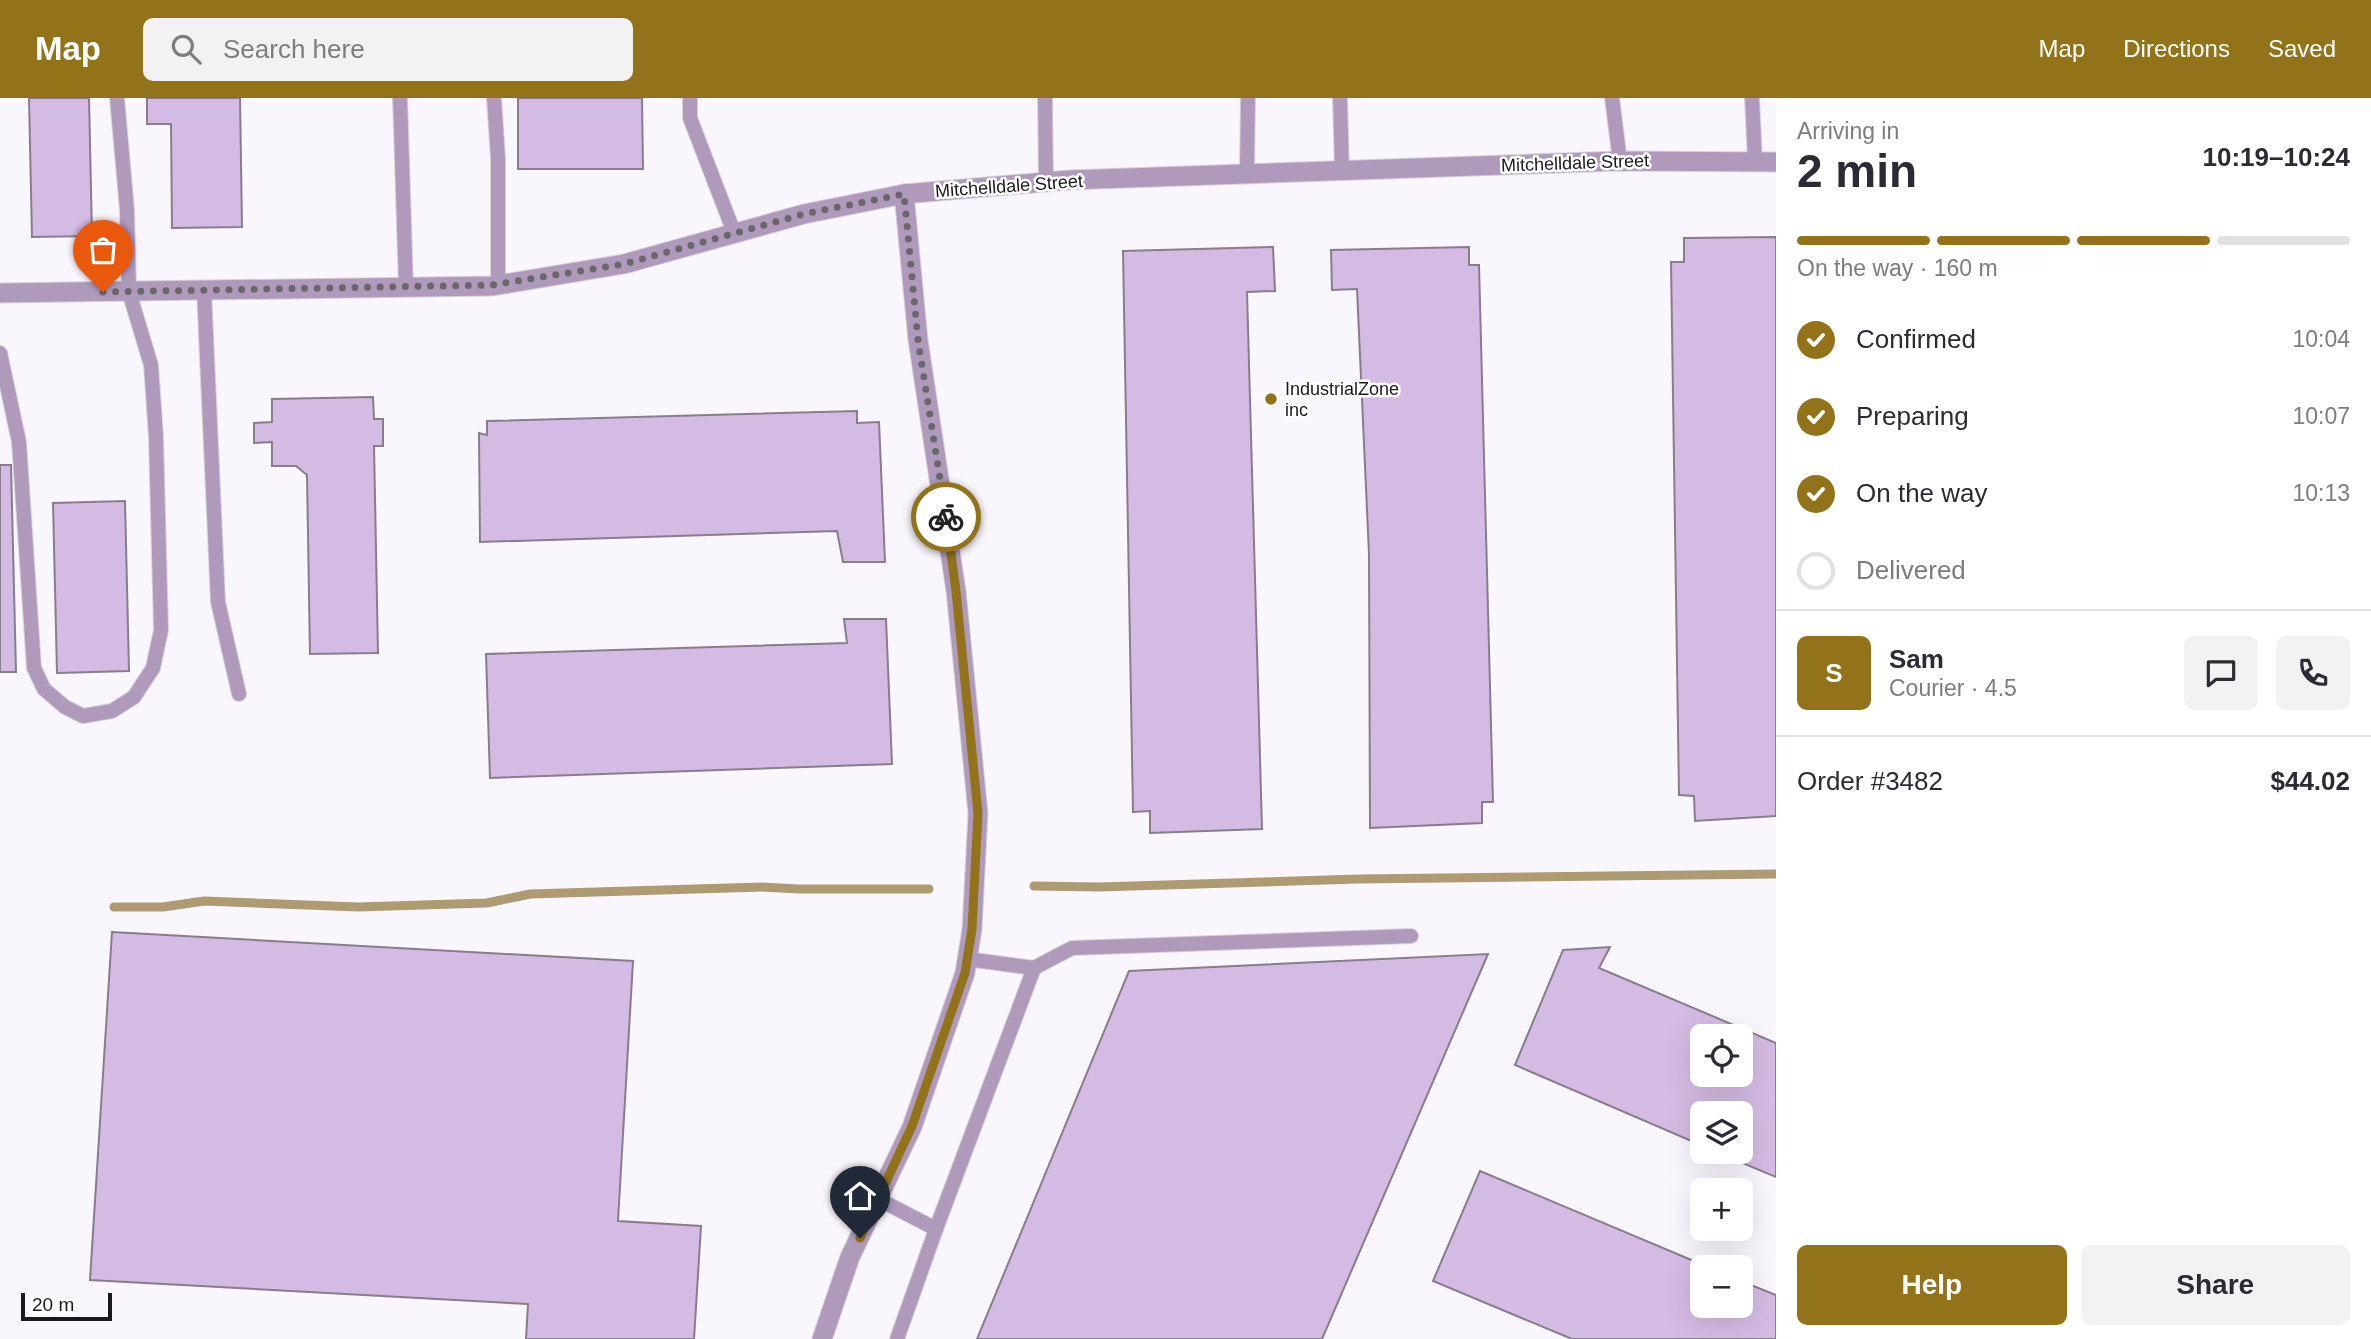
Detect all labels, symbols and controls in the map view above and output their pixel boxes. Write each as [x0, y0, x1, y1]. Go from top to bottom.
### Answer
search box [143, 18, 633, 81]
text: Map [35, 30, 101, 67]
icon: search [167, 30, 205, 68]
text: Search here [223, 34, 365, 64]
text: Map [2039, 35, 2085, 62]
text: Directions [2123, 35, 2230, 62]
text: Saved [2268, 35, 2336, 62]
text: Arriving in [1797, 118, 1899, 144]
text: 10:19–10:24 [2203, 142, 2350, 172]
text: 2 min [1797, 145, 1917, 197]
street label: Mitchelldale Street [1501, 150, 1649, 176]
street label: Mitchelldale Street [934, 171, 1084, 201]
pin [73, 220, 133, 292]
icon: bag [84, 231, 122, 269]
text: On the way · 160 m [1797, 255, 1998, 281]
icon: check [1797, 321, 1835, 359]
text: Confirmed [1856, 324, 1976, 354]
text: 10:04 [2292, 326, 2350, 352]
place label: IndustrialZone inc [1285, 379, 1399, 420]
marker: IndustrialZone inc [1263, 391, 1279, 407]
icon: check [1797, 398, 1835, 436]
text: Preparing [1856, 401, 1969, 431]
text: 10:07 [2292, 403, 2350, 429]
icon: check [1797, 475, 1835, 513]
text: On the way [1856, 478, 1988, 508]
text: 10:13 [2292, 480, 2350, 506]
courier [911, 482, 981, 552]
icon: bike [927, 498, 965, 536]
text: Delivered [1856, 555, 1966, 585]
button: chat [2184, 636, 2258, 710]
button: phone [2276, 636, 2350, 710]
text: Sam [1889, 644, 1944, 674]
text: S [1825, 658, 1843, 688]
text: Courier · 4.5 [1889, 675, 2017, 701]
text: Order #3482 [1797, 766, 1943, 796]
text: $44.02 [2270, 766, 2350, 796]
map controls [1690, 1024, 1753, 1318]
button: locate [1690, 1024, 1753, 1087]
button: layers [1690, 1101, 1753, 1164]
pin [830, 1166, 890, 1238]
icon: home [841, 1177, 879, 1215]
button: + [1690, 1178, 1753, 1241]
button: Help [1797, 1245, 2067, 1325]
button: Share [2081, 1245, 2350, 1325]
button: − [1690, 1255, 1753, 1318]
scale bar [21, 1290, 112, 1322]
text: 20 m [32, 1294, 74, 1315]

